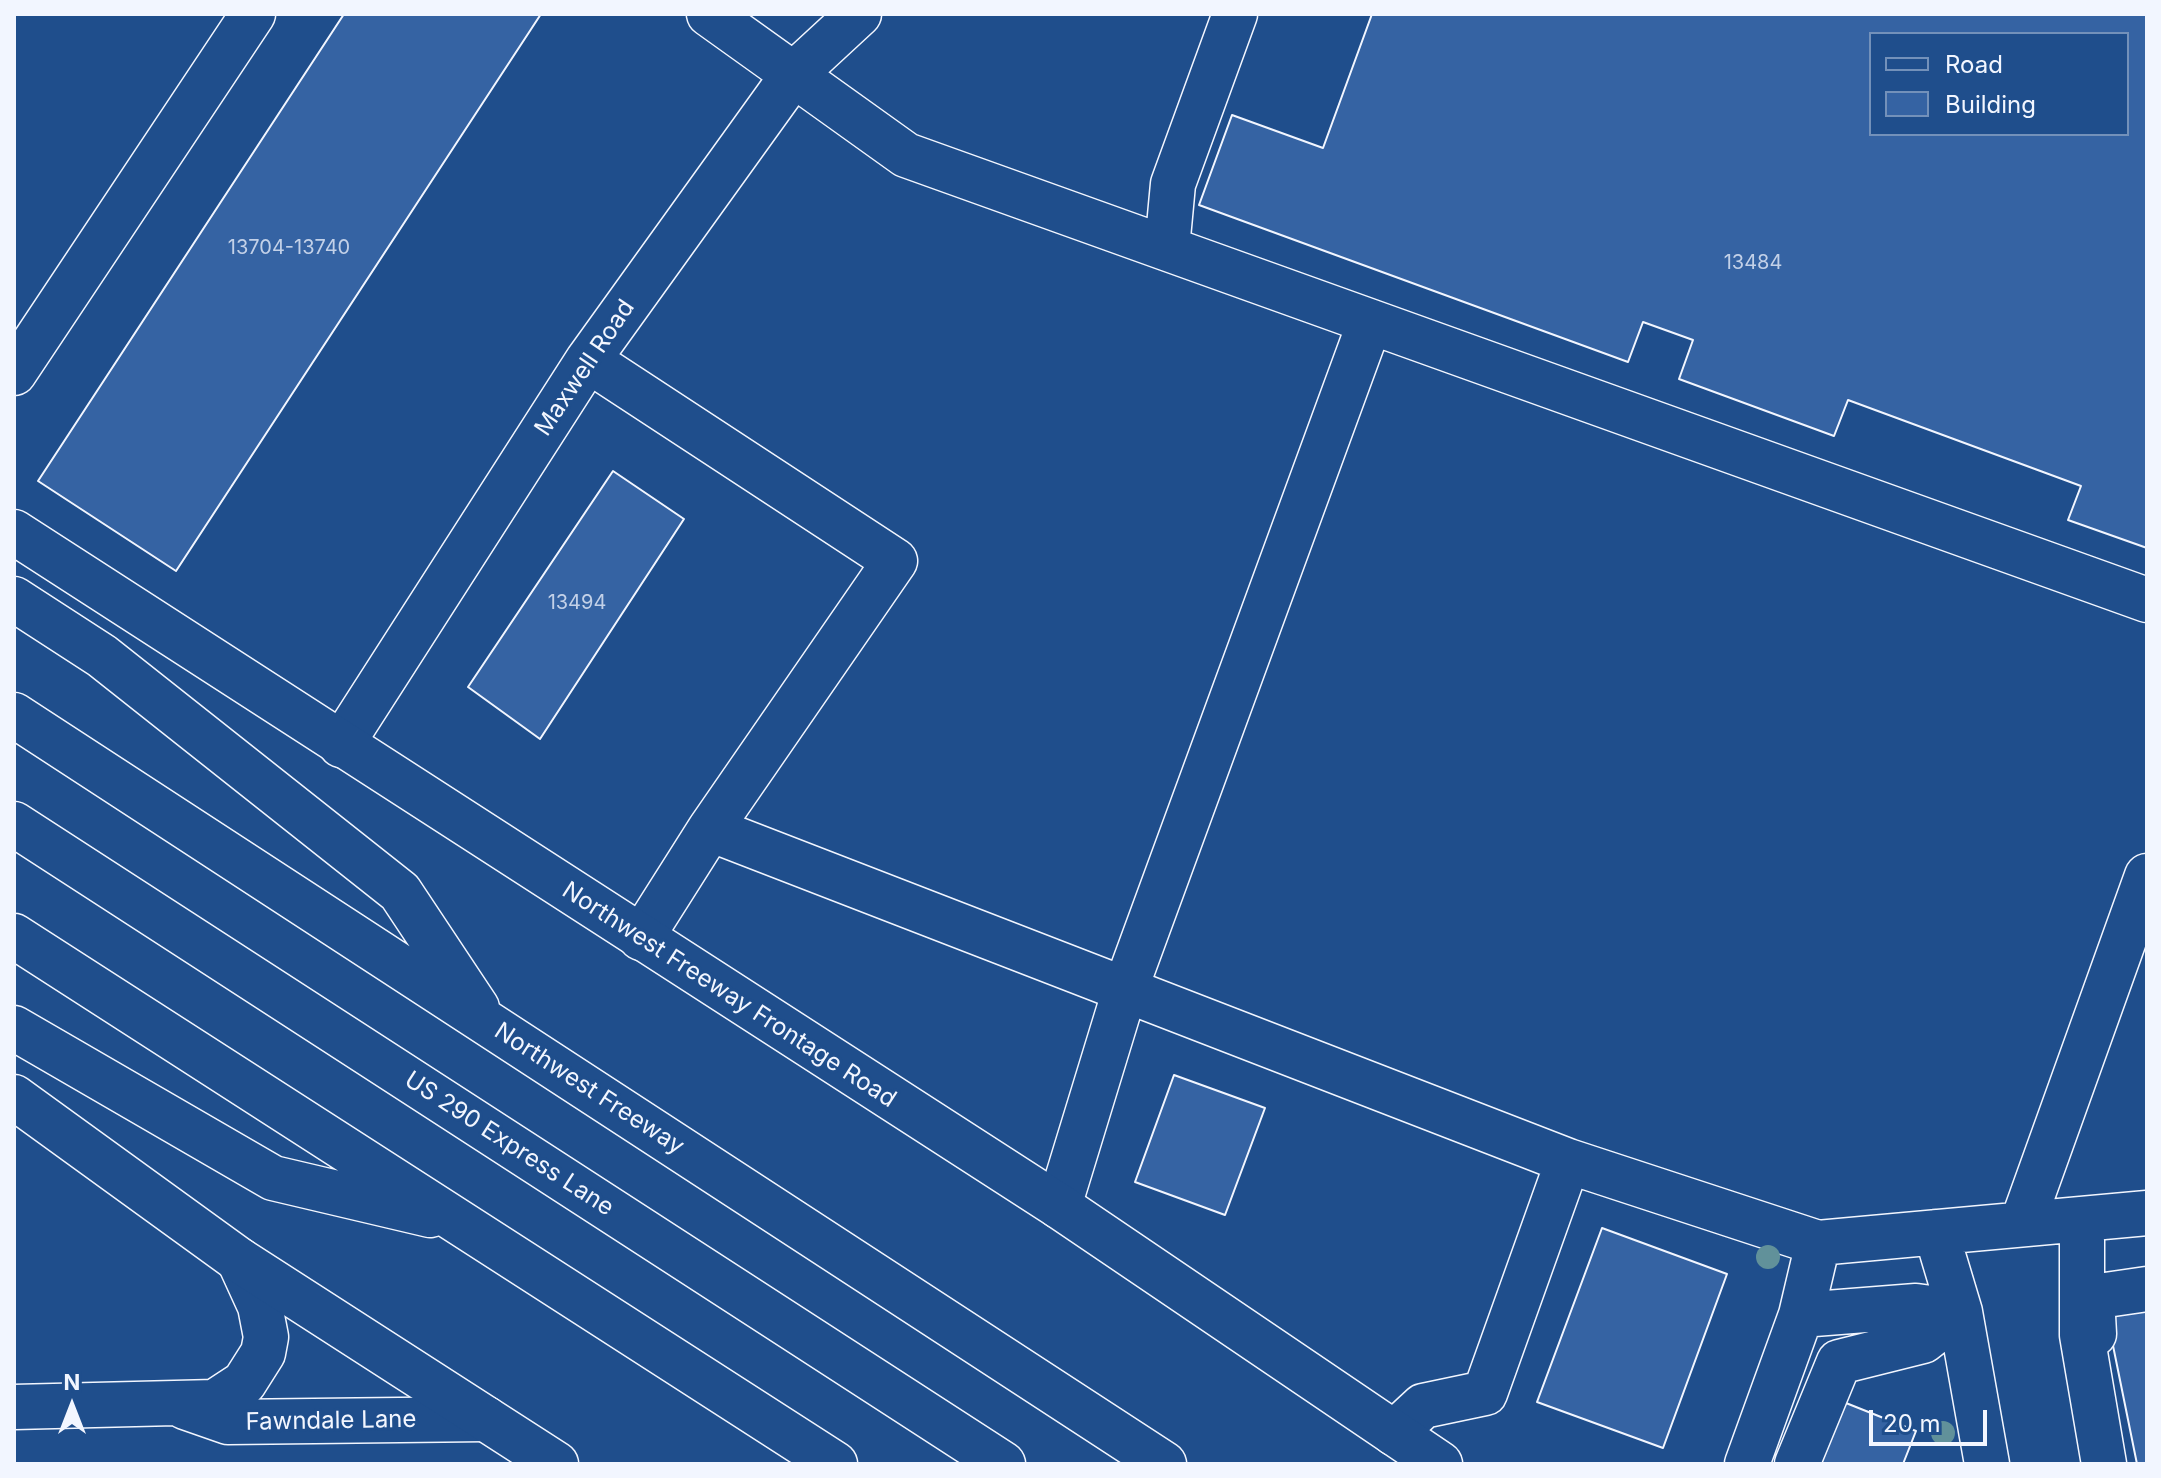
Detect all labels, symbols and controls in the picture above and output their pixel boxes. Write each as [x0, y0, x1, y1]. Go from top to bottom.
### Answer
legend [1869, 32, 2129, 136]
text: Road [1945, 50, 2003, 79]
text: Building [1945, 90, 2036, 119]
house number: 13704-13740 [228, 236, 350, 260]
house number: 13484 [1724, 251, 1782, 275]
street label: Maxwell Road [529, 295, 641, 441]
house number: 13494 [548, 591, 606, 615]
street label: Northwest Freeway Frontage Road [557, 876, 901, 1114]
street label: Northwest Freeway [489, 1017, 689, 1161]
street label: US 290 Express Lane [399, 1066, 619, 1222]
north arrow [32, 1366, 112, 1446]
text: N [64, 1369, 80, 1395]
scale bar [1873, 1394, 1991, 1444]
street label: Fawndale Lane [245, 1405, 417, 1437]
text: 20 m [1883, 1409, 1941, 1438]

